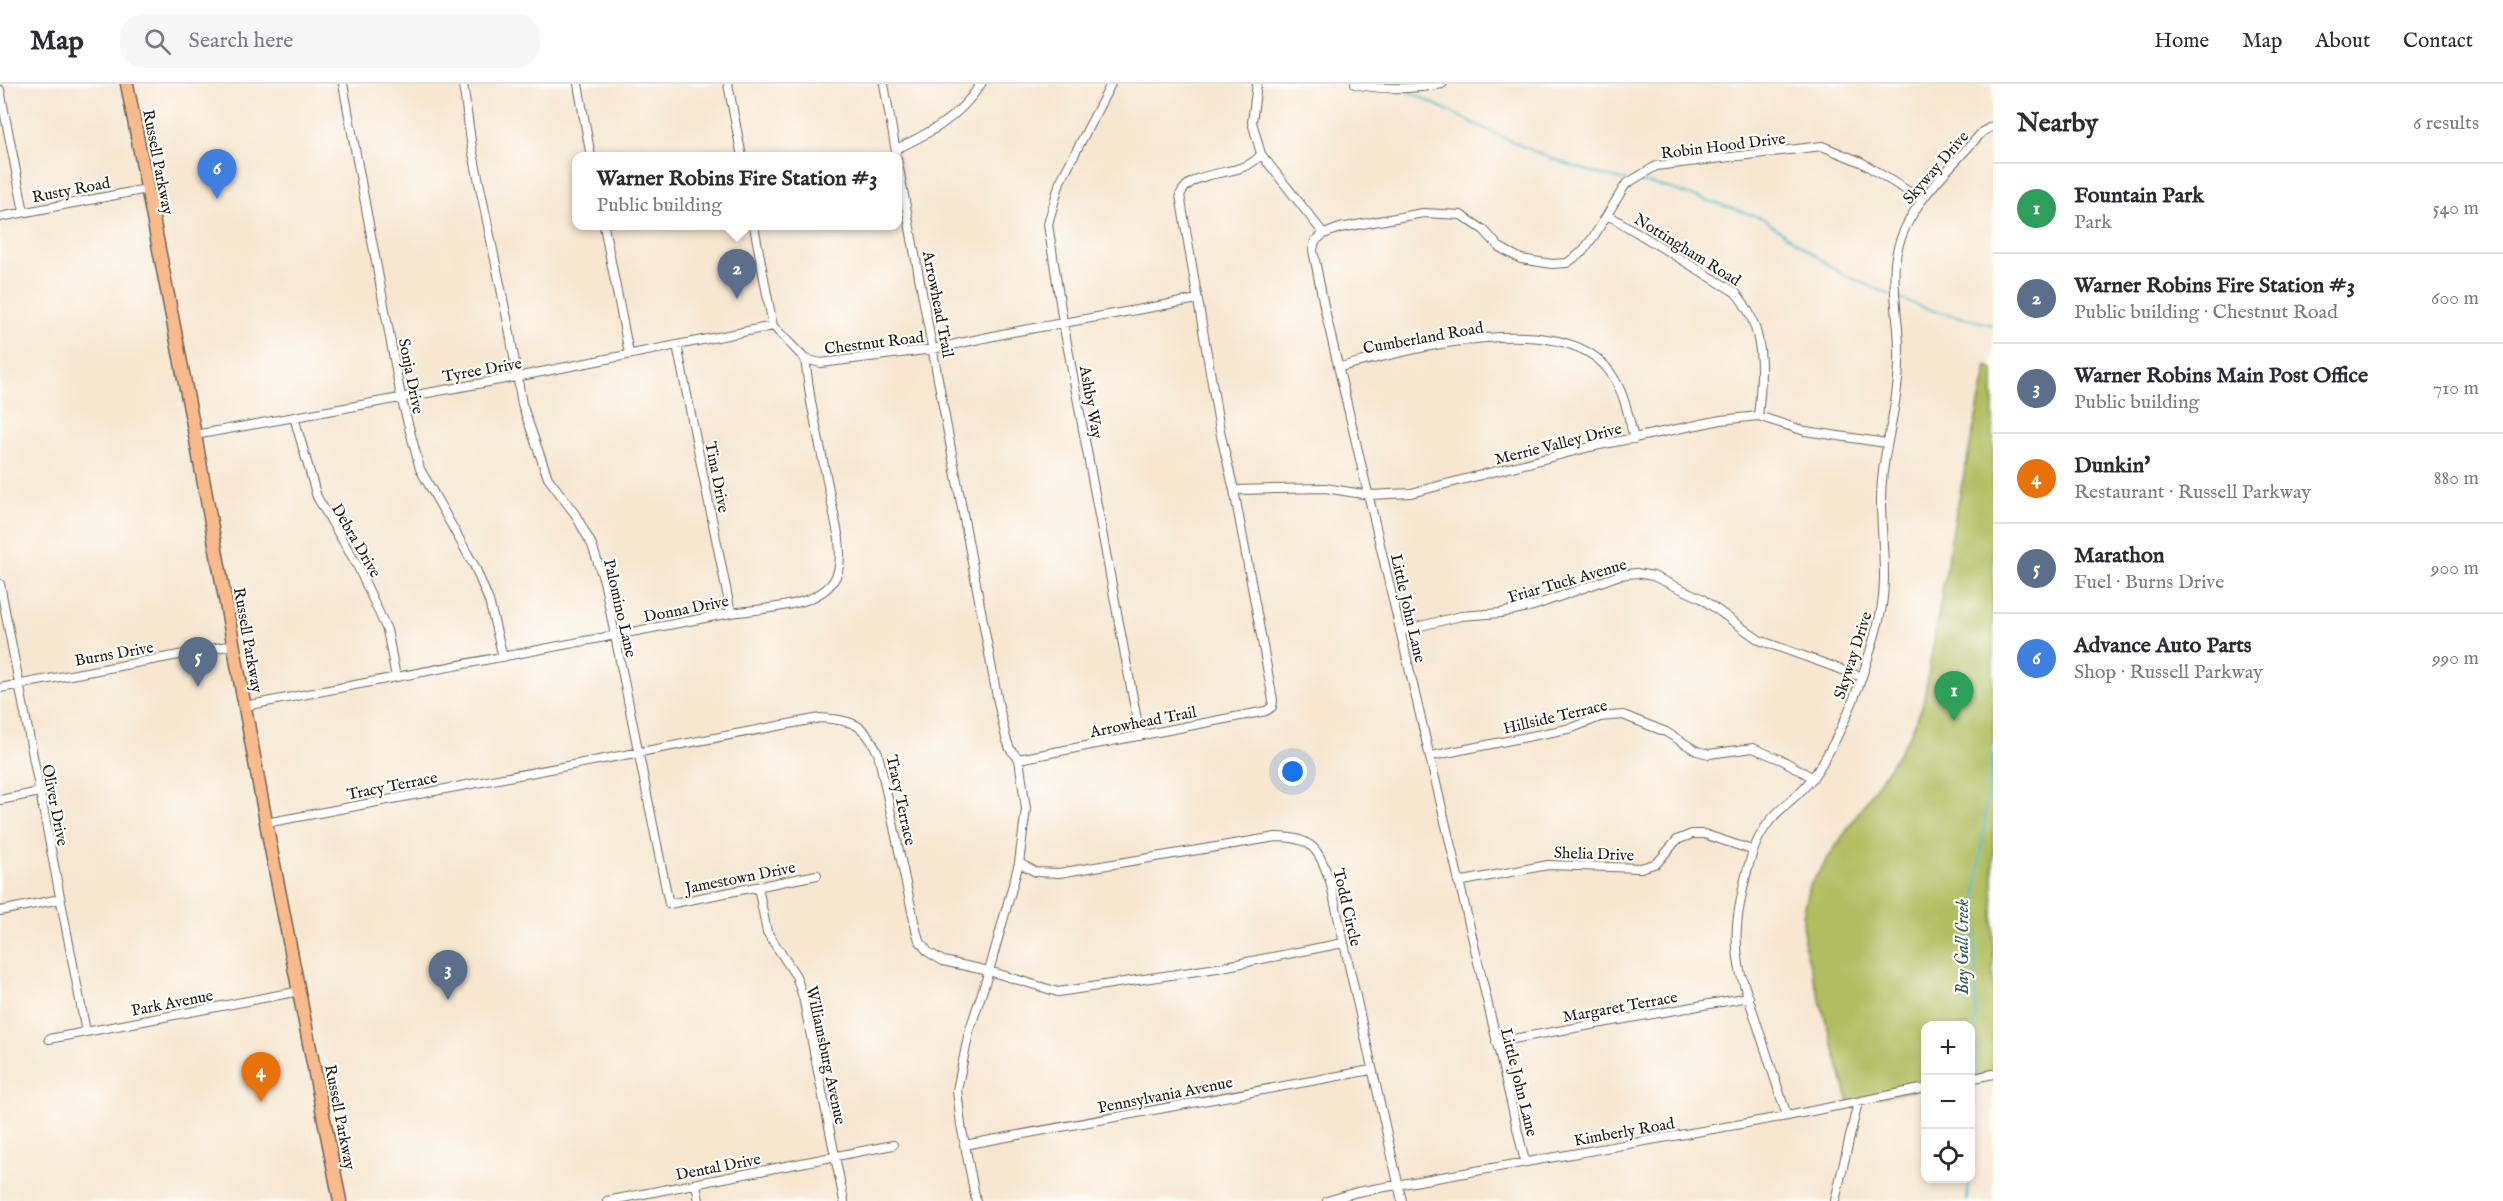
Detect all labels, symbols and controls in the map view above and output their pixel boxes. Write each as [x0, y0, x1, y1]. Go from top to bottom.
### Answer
search box [120, 14, 540, 68]
text: Map [30, 24, 84, 59]
icon: search [141, 25, 174, 58]
text: Search here [189, 27, 293, 55]
text: Home [2154, 28, 2209, 55]
text: Map [2242, 28, 2282, 55]
text: About [2315, 28, 2370, 55]
text: Contact [2403, 28, 2473, 55]
text: Nearby [2017, 107, 2098, 140]
street label: Russell Parkway [137, 108, 177, 217]
text: 6 results [2413, 111, 2479, 136]
street label: Skyway Drive [1899, 128, 1974, 209]
street label: Robin Hood Drive [1660, 129, 1787, 165]
pin: 6 [198, 150, 236, 199]
popup [572, 152, 902, 230]
text: Warner Robins Fire Station #3 [597, 165, 877, 193]
street label: Rusty Road [31, 174, 113, 208]
text: Fountain Park [2074, 182, 2204, 210]
text: Public building [597, 193, 722, 218]
text: 1 [2033, 196, 2040, 221]
text: 540 m [2432, 196, 2479, 221]
street label: Nottingham Road [1630, 210, 1744, 292]
text: Park [2074, 210, 2112, 235]
street label: Arrowhead Trail [917, 248, 957, 360]
pin: 2 [718, 250, 756, 299]
text: Warner Robins Fire Station #3 [2074, 272, 2355, 300]
text: 2 [2032, 286, 2041, 311]
text: 600 m [2431, 286, 2479, 311]
text: Public building · Chestnut Road [2074, 300, 2338, 325]
street label: Cumberland Road [1362, 318, 1486, 359]
street label: Chestnut Road [823, 328, 926, 360]
street label: Sonja Drive [393, 337, 427, 416]
street label: Tyree Drive [441, 354, 524, 388]
text: Warner Robins Main Post Office [2074, 362, 2368, 390]
street label: Ashby Way [1074, 363, 1106, 440]
text: 3 [2033, 376, 2040, 401]
text: 710 m [2433, 376, 2479, 401]
text: Public building [2074, 390, 2199, 415]
street label: Merrie Valley Drive [1493, 420, 1624, 470]
street label: Tina Drive [699, 440, 733, 515]
text: Dunkin' [2074, 452, 2150, 480]
text: 4 [2032, 466, 2041, 491]
text: 880 m [2434, 466, 2479, 491]
text: Restaurant · Russell Parkway [2074, 480, 2311, 505]
street label: Debra Drive [326, 500, 384, 582]
text: Marathon [2074, 542, 2164, 570]
street label: Little John Lane [1385, 552, 1429, 665]
street label: Friar Tuck Avenue [1506, 555, 1629, 608]
text: 5 [2033, 556, 2040, 581]
text: 900 m [2431, 556, 2479, 581]
street label: Palomino Lane [598, 557, 640, 660]
text: Fuel · Burns Drive [2074, 570, 2224, 595]
street label: Russell Parkway [228, 586, 266, 695]
street label: Donna Drive [642, 592, 731, 628]
street label: Skyway Drive [1830, 609, 1877, 702]
text: Advance Auto Parts [2074, 632, 2252, 660]
street label: Burns Drive [73, 638, 155, 672]
pin: 5 [178, 638, 218, 687]
text: 6 [2032, 646, 2041, 671]
text: 990 m [2432, 646, 2479, 671]
text: Shop · Russell Parkway [2074, 660, 2263, 685]
pin: 1 [1934, 672, 1974, 721]
street label: Hillside Terrace [1501, 696, 1610, 740]
street label: Arrowhead Trail [1087, 703, 1199, 743]
street label: Tracy Terrace [881, 753, 919, 847]
your location [1278, 757, 1307, 786]
street label: Oliver Drive [36, 763, 72, 848]
street label: Tracy Terrace [345, 768, 439, 806]
street label: Shelia Drive [1553, 844, 1634, 866]
street label: Jamestown Drive [682, 858, 797, 900]
street label: Todd Circle [1327, 866, 1365, 948]
water label: Bay Gall Creek [1952, 899, 1975, 995]
pin: 3 [428, 950, 468, 1000]
street label: Williamsburg Avenue [801, 984, 850, 1127]
street label: Park Avenue [130, 986, 215, 1022]
street label: Margaret Terrace [1561, 988, 1679, 1028]
map controls [1921, 1021, 1975, 1183]
button: + [1921, 1021, 1975, 1075]
street label: Little John Lane [1495, 1026, 1541, 1139]
pin: 4 [242, 1052, 280, 1102]
street label: Russell Parkway [319, 1063, 359, 1172]
street label: Pennsylvania Avenue [1096, 1073, 1235, 1119]
button: − [1921, 1075, 1975, 1129]
street label: Kimberly Road [1573, 1114, 1677, 1152]
button: locate [1921, 1129, 1975, 1183]
street label: Dental Drive [674, 1150, 763, 1186]

